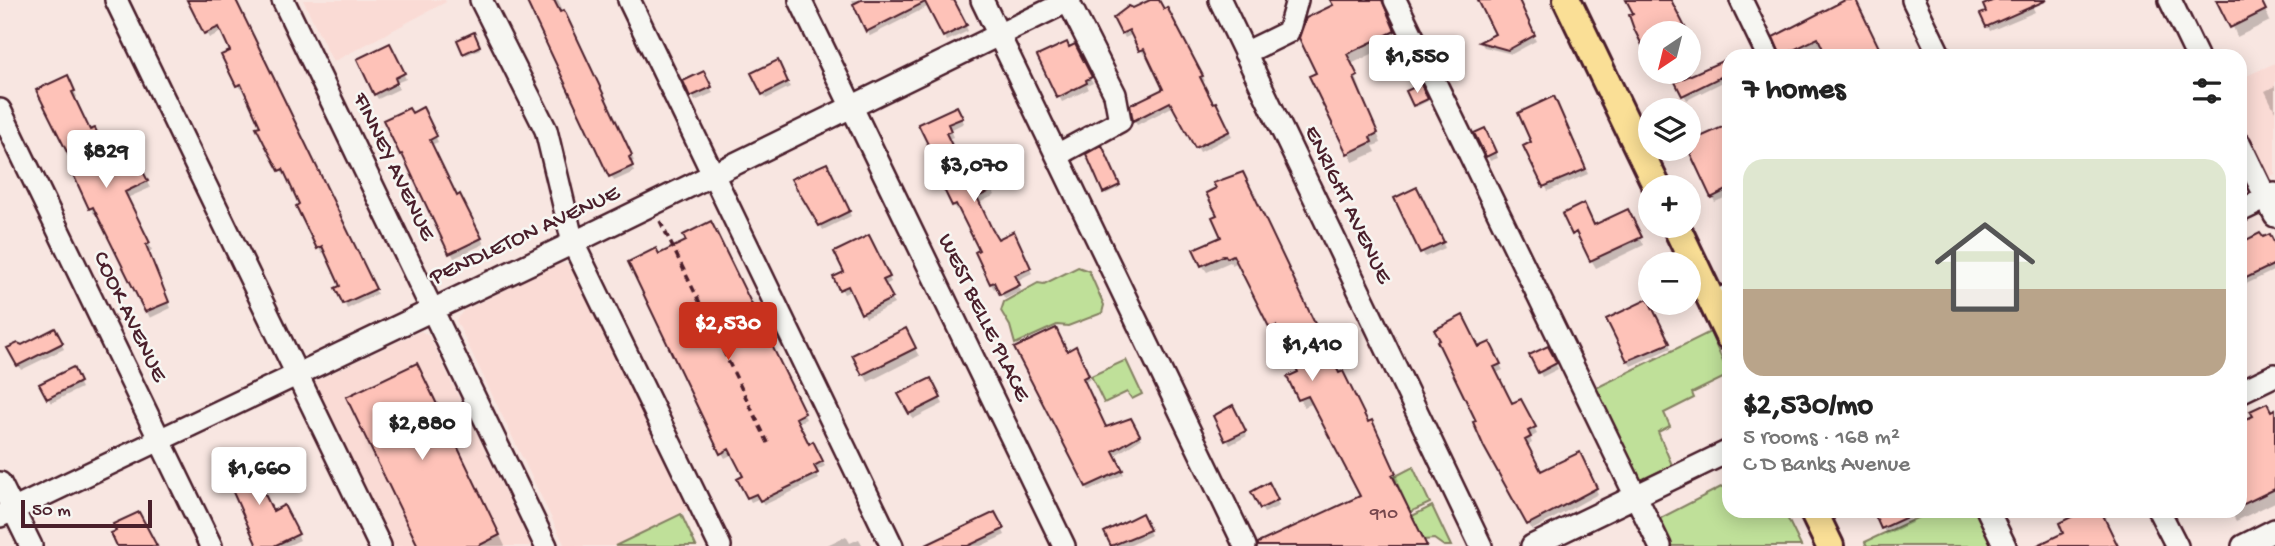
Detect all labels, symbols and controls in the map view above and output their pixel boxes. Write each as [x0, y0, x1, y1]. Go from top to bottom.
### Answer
north arrow [1638, 21, 1701, 84]
map controls [1638, 21, 1701, 315]
pin: $1,550 [1360, 36, 1474, 95]
text: $1,550 [1385, 44, 1449, 71]
icon: filters [2188, 72, 2226, 110]
text: 7 homes [1743, 74, 1845, 109]
street label: FINNEY AVENUE [345, 88, 441, 247]
button: layers [1638, 98, 1701, 161]
street label: ENRIGHT AVENUE [1297, 122, 1398, 290]
pin: $829 [65, 130, 147, 190]
text: $829 [83, 139, 129, 166]
pin: $3,070 [917, 144, 1031, 204]
text: $3,070 [940, 153, 1008, 180]
button: + [1638, 175, 1701, 238]
street label: PENDLETON AVENUE [425, 179, 626, 292]
icon: home [1922, 204, 2048, 330]
street label: WEST BELLE PLACE [931, 230, 1036, 408]
street label: COOK AVENUE [86, 247, 173, 388]
button: − [1638, 252, 1701, 315]
pin: $2,530 [671, 302, 785, 362]
text: $2,530 [695, 311, 761, 338]
pin: $1,410 [1255, 324, 1369, 383]
text: $1,410 [1282, 332, 1342, 359]
text: $2,530/mo [1743, 390, 1873, 425]
pin: $2,880 [365, 402, 479, 462]
text: $2,880 [388, 411, 456, 438]
text: 5 rooms · 168 m² [1743, 425, 1900, 452]
pin: $1,660 [202, 448, 316, 507]
text: C D Banks Avenue [1743, 452, 1910, 479]
text: $1,660 [227, 456, 291, 483]
scale bar [21, 497, 152, 529]
text: 50 m [32, 500, 71, 523]
house number: 910 [1369, 503, 1398, 526]

